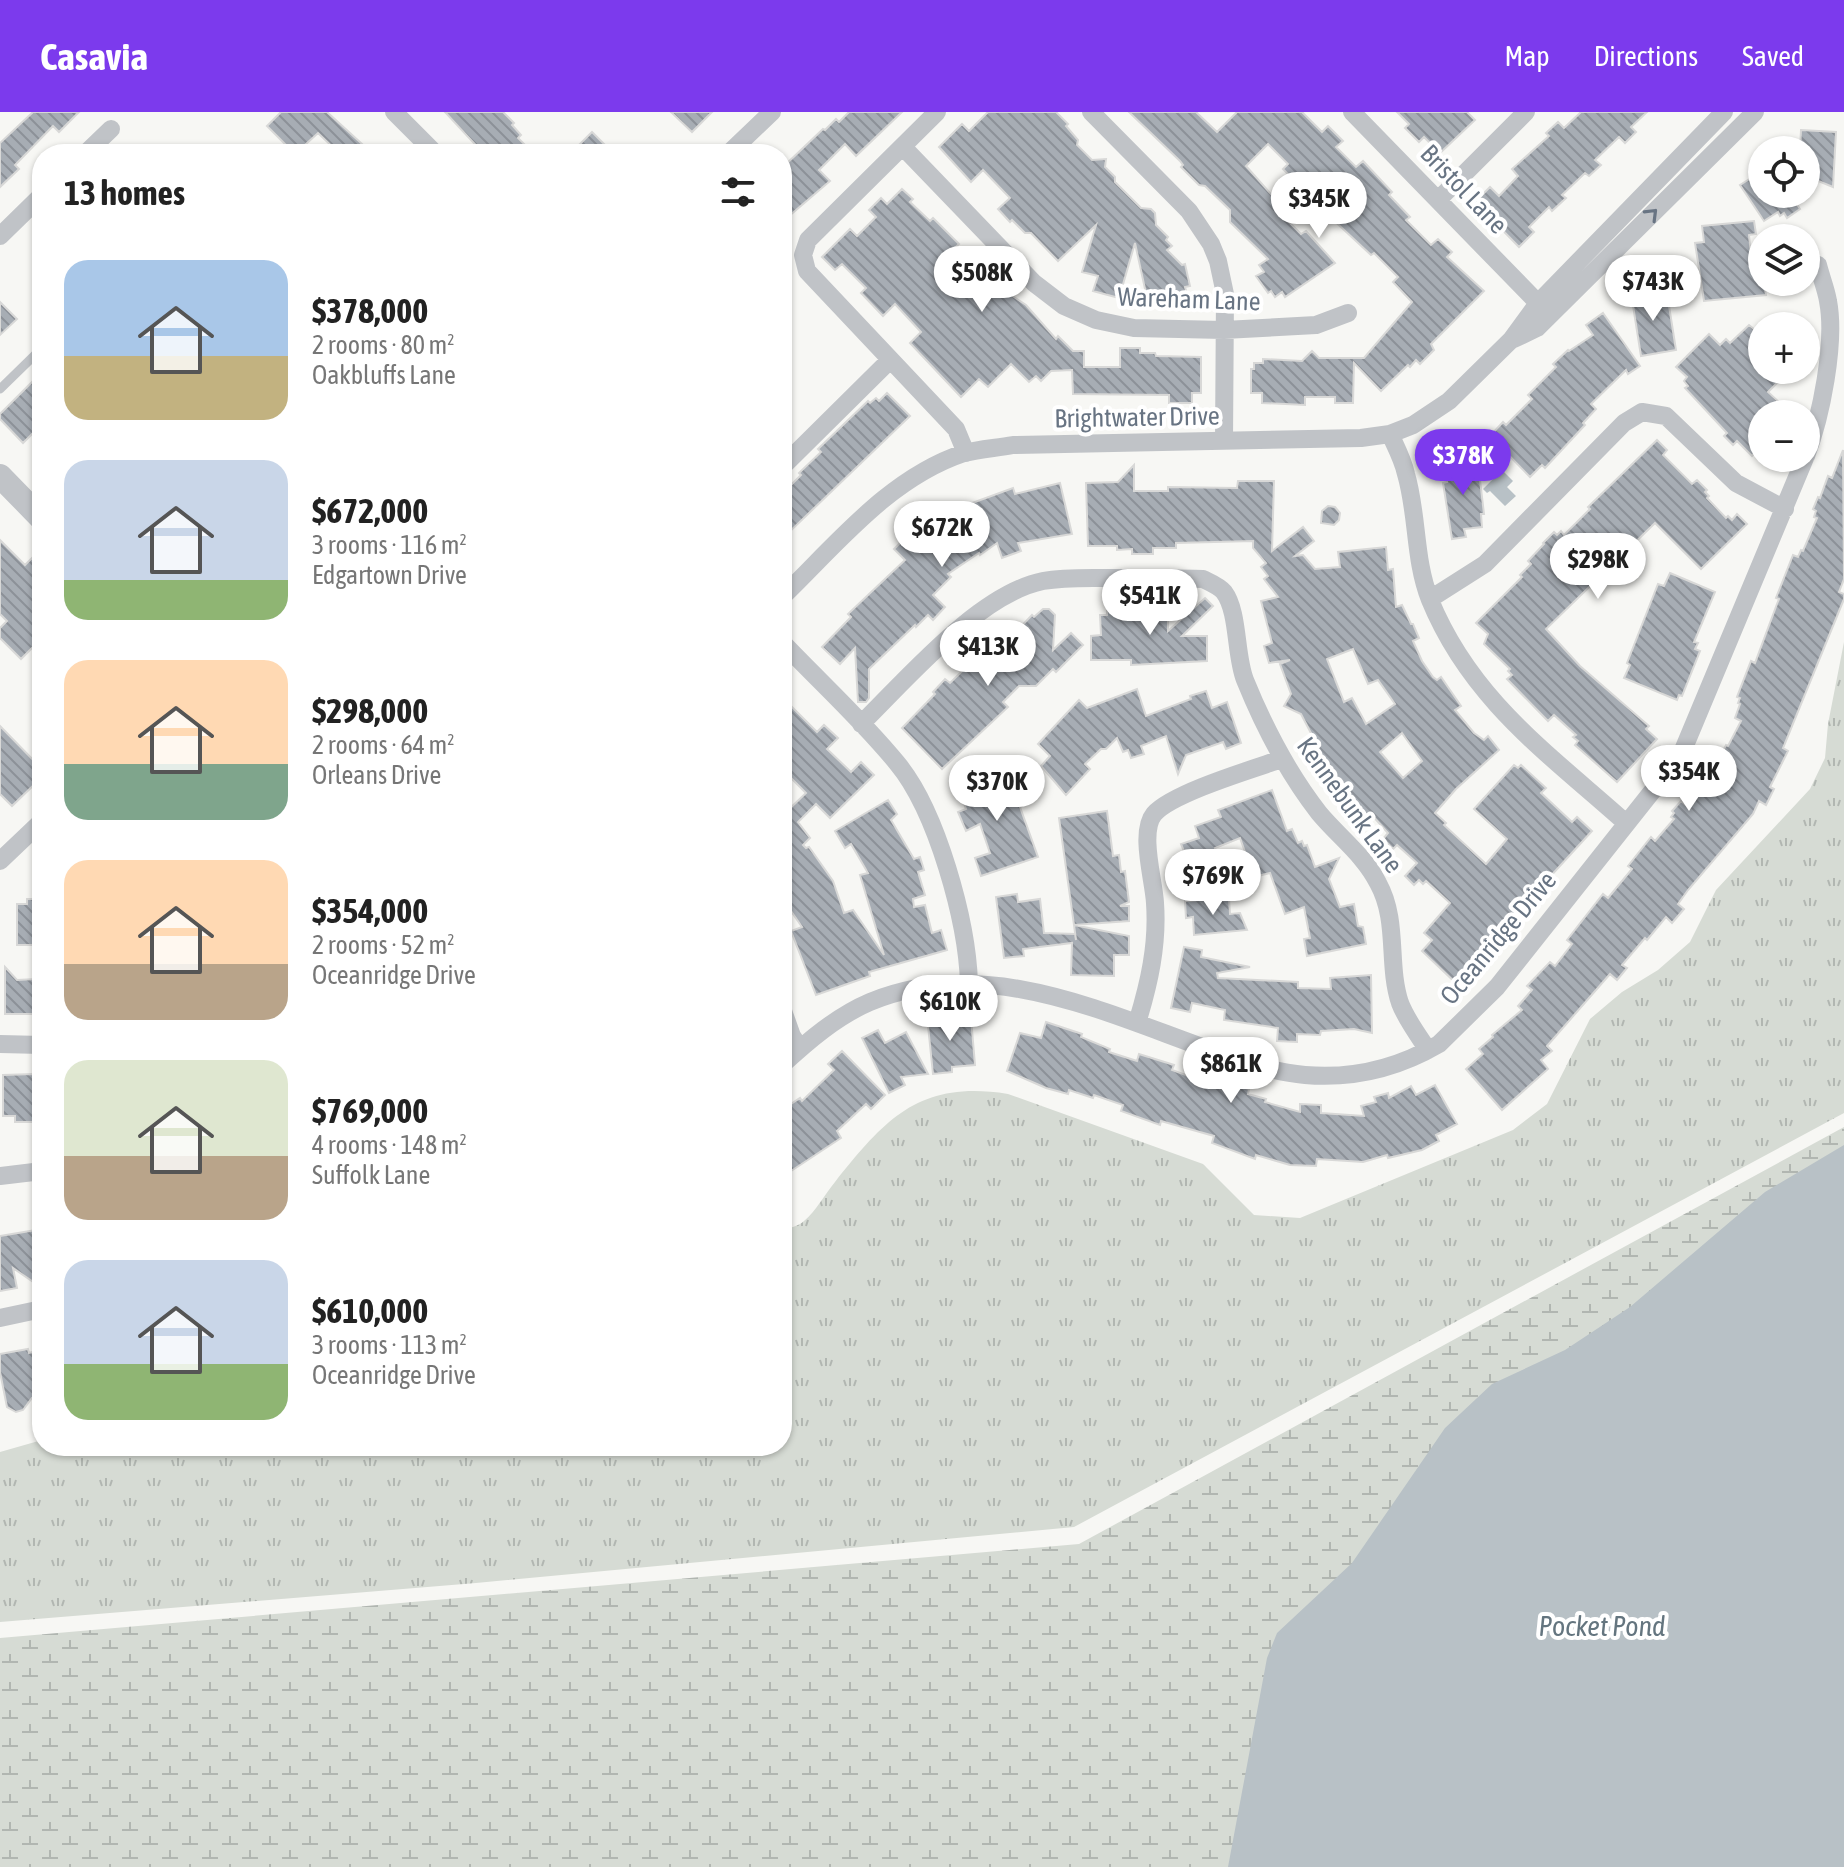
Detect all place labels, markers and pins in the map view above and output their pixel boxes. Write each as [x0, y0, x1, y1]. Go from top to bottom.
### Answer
pin: $345K [1263, 172, 1375, 240]
pin: $508K [926, 246, 1038, 314]
pin: $743K [1597, 255, 1709, 323]
pin: $378K [1407, 429, 1519, 497]
pin: $672K [886, 501, 998, 569]
pin: $298K [1542, 533, 1654, 601]
pin: $541K [1094, 569, 1206, 637]
pin: $413K [932, 620, 1044, 688]
pin: $354K [1633, 745, 1745, 813]
pin: $370K [941, 755, 1053, 823]
pin: $769K [1157, 849, 1269, 917]
pin: $610K [894, 975, 1006, 1043]
pin: $861K [1175, 1037, 1287, 1105]

